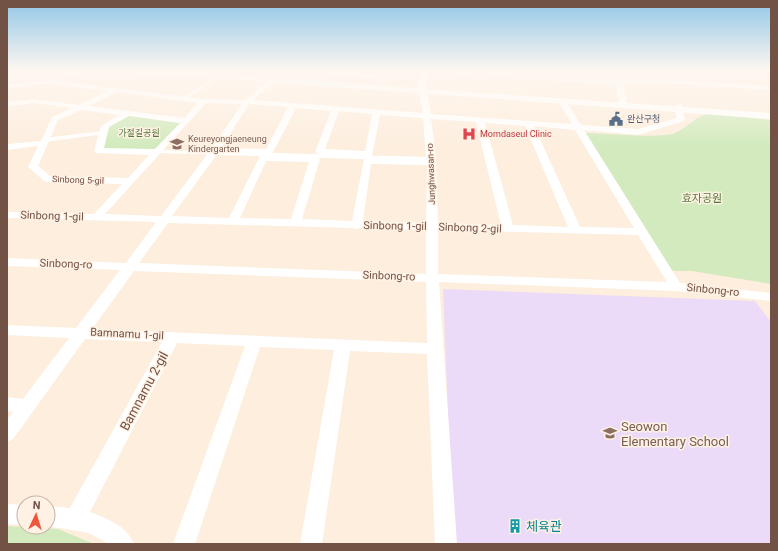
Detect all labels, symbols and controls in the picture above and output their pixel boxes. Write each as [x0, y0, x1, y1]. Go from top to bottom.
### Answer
public building icon: 완산구청 [608, 111, 624, 127]
place label: 완산구청 [627, 114, 660, 124]
hospital icon: Momdaseul Clinic [461, 126, 477, 142]
park label: 가절길공원 [118, 128, 160, 138]
place label: Momdaseul Clinic [480, 129, 552, 139]
place label: Keureyongjaeneung Kindergarten [188, 134, 267, 154]
school or university icon: Keureyongjaeneung Kindergarten [169, 136, 185, 152]
street label: Junghwasan-ro [425, 143, 437, 205]
street label: Sinbong 5-gil [52, 174, 104, 186]
park label: 효자공원 [682, 192, 722, 205]
street label: Sinbong 1-gil [20, 208, 84, 224]
street label: Sinbong 1-gil [363, 219, 427, 233]
street label: Sinbong 2-gil [438, 220, 502, 236]
street label: Sinbong-ro [39, 257, 93, 271]
street label: Sinbong-ro [362, 269, 416, 283]
street label: Sinbong-ro [686, 281, 740, 299]
street label: Bamnamu 1-gil [90, 326, 164, 342]
street label: Bamnamu 2-gil [117, 349, 171, 433]
place label: Seowon Elementary School [621, 419, 729, 449]
school or university icon: Seowon Elementary School [602, 425, 618, 441]
north arrow [16, 495, 56, 535]
text: N [32, 499, 41, 512]
building icon: 체육관 [507, 518, 523, 534]
place label: 체육관 [526, 519, 562, 534]

